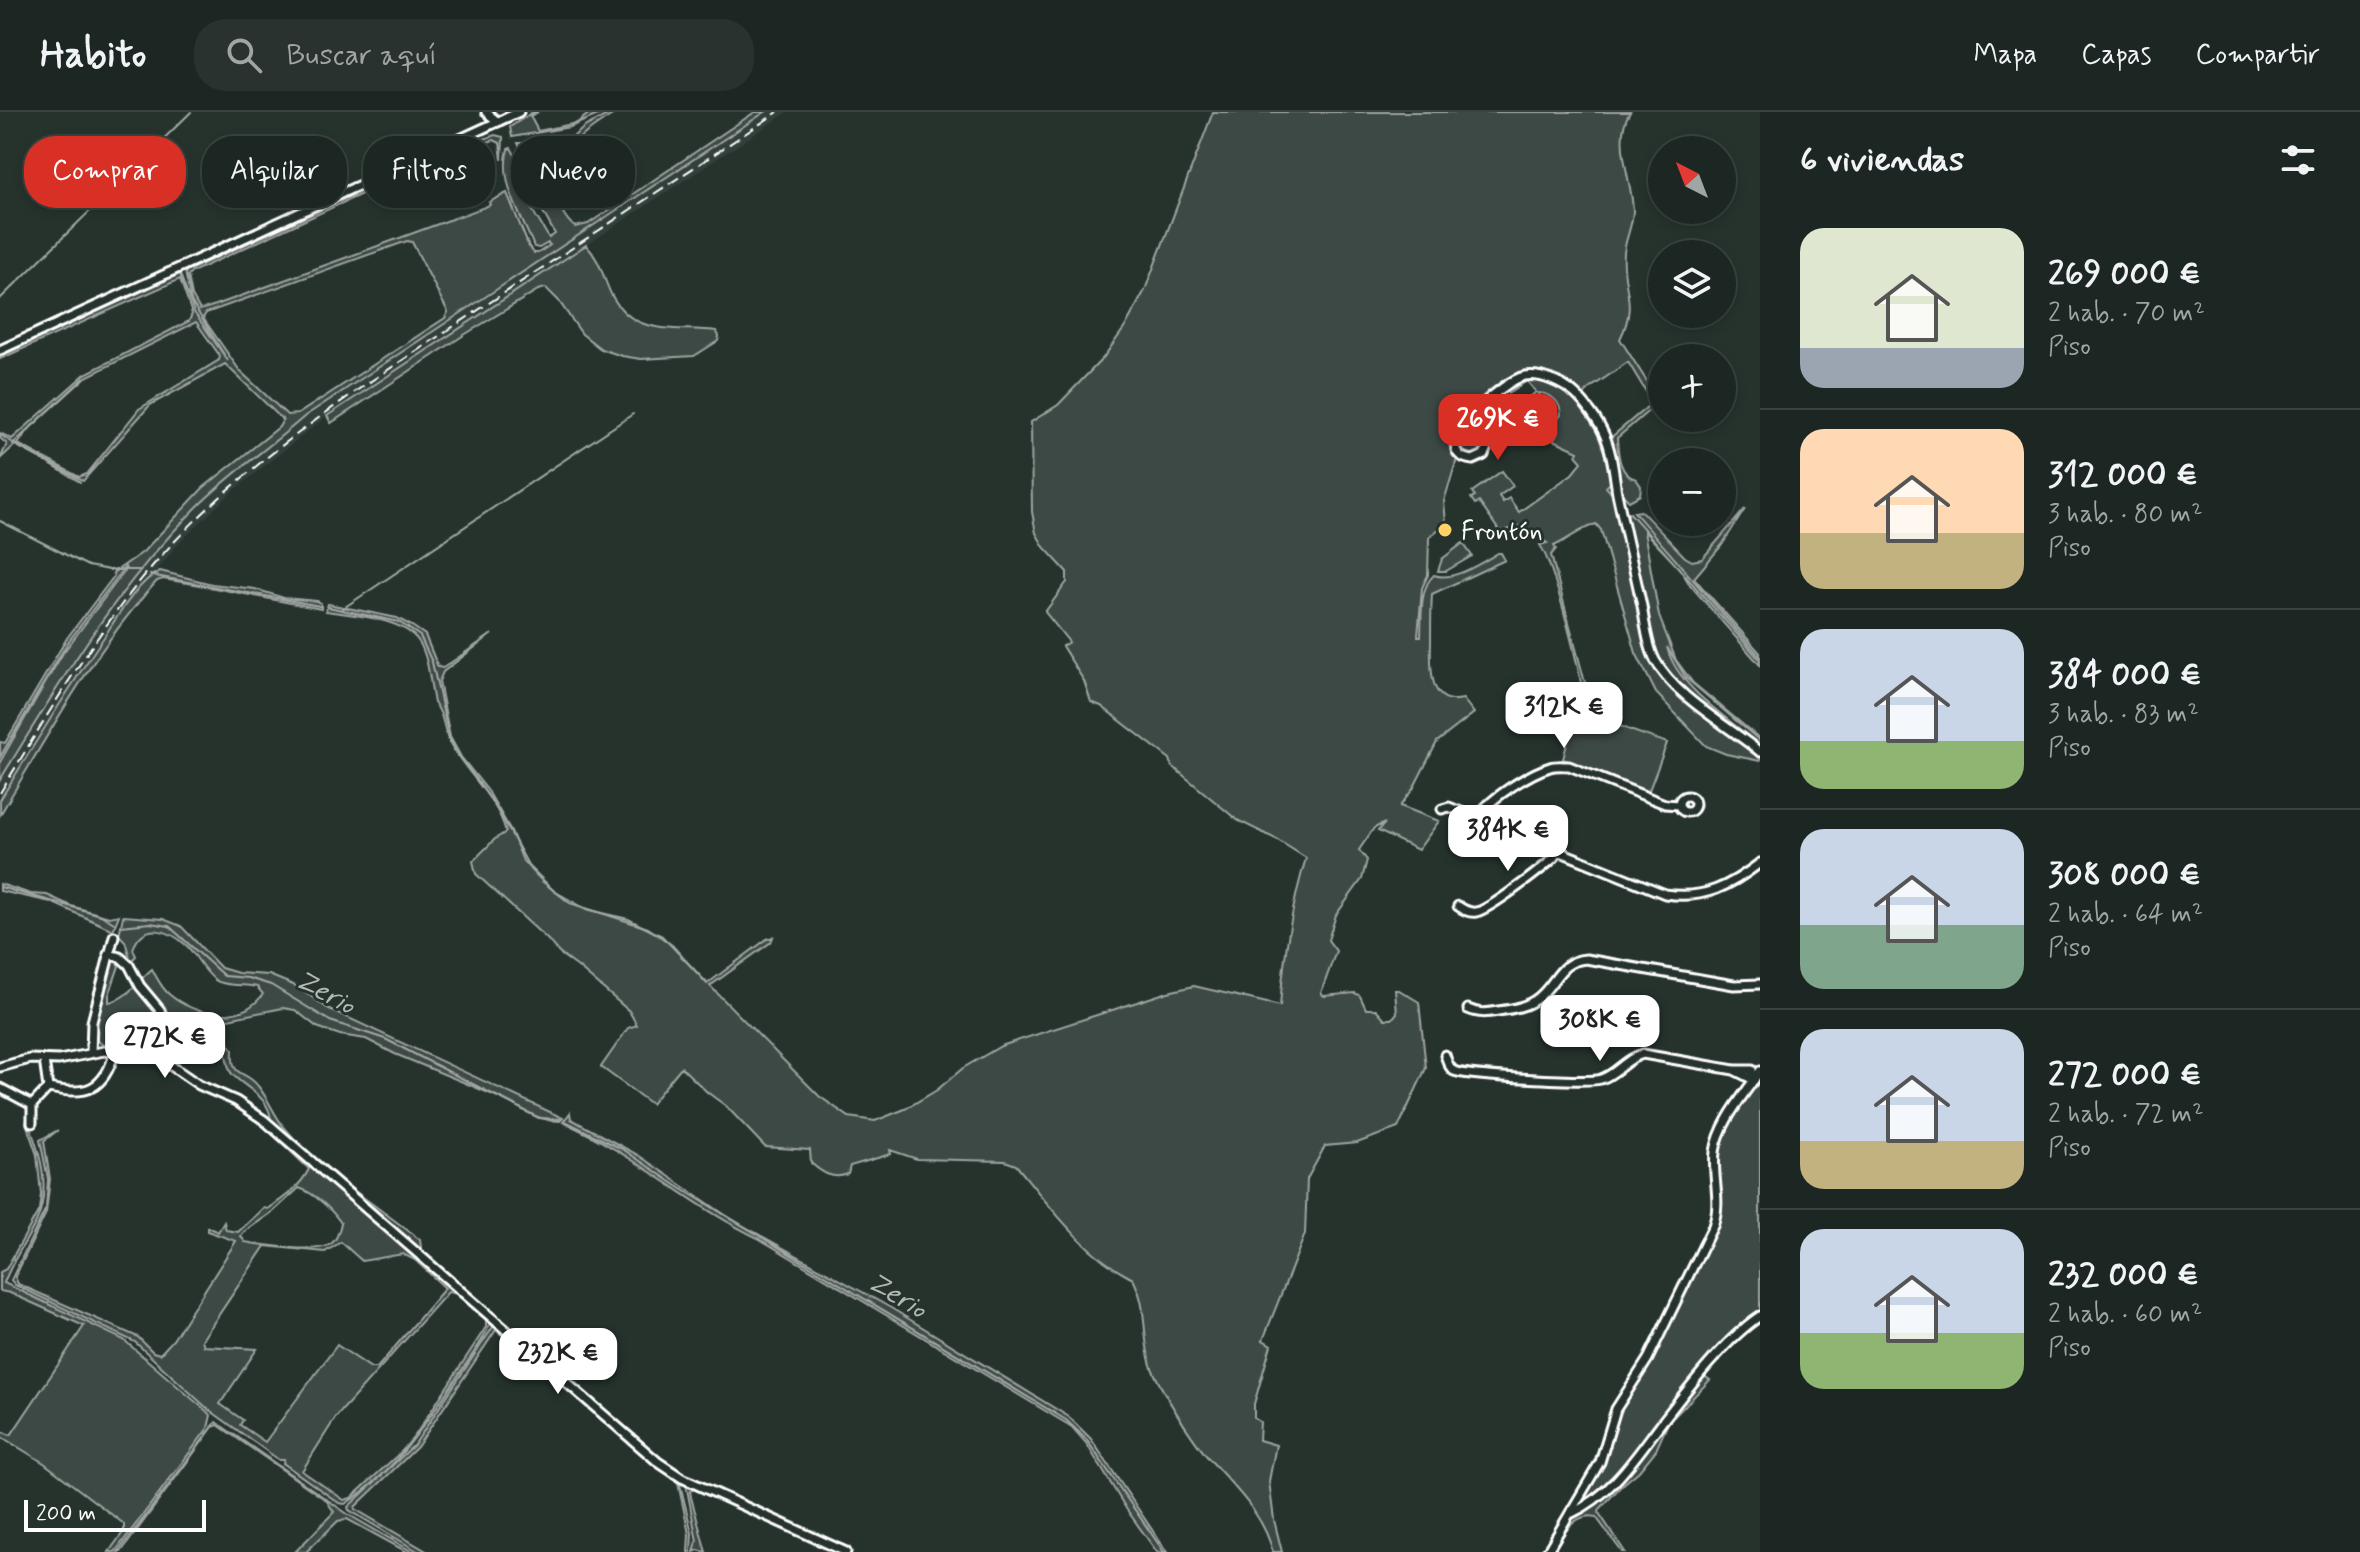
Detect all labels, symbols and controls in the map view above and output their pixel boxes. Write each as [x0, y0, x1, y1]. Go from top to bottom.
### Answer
search box [194, 19, 754, 91]
text: Habito [40, 31, 146, 80]
icon: search [222, 33, 266, 77]
text: Buscar aquí [286, 36, 437, 75]
text: Mapa [1973, 37, 2037, 74]
text: Capas [2081, 37, 2151, 74]
text: Compartir [2195, 37, 2320, 74]
chip: Comprar [24, 136, 186, 208]
chip: Alquilar [202, 136, 347, 208]
chip: Filtros [363, 136, 495, 208]
chip: Nuevo [511, 136, 635, 208]
north arrow [1648, 136, 1736, 224]
map controls [1648, 136, 1736, 536]
text: 6 viviendas [1800, 138, 1964, 183]
icon: filters [2276, 138, 2320, 182]
button: layers [1648, 240, 1736, 328]
text: 269 000 € [2048, 252, 2201, 297]
icon: home [1864, 260, 1960, 356]
text: 2 hab. · 70 m² [2048, 297, 2205, 331]
text: Piso [2048, 331, 2091, 365]
button: + [1648, 344, 1736, 432]
pin: 269K € [1433, 394, 1563, 462]
text: 269K € [1456, 403, 1540, 437]
button: − [1648, 448, 1736, 536]
text: 312 000 € [2048, 453, 2198, 498]
icon: home [1864, 461, 1960, 557]
text: 3 hab. · 80 m² [2048, 498, 2203, 532]
place label: Frontón [1461, 515, 1543, 549]
marker: Frontón [1436, 521, 1454, 539]
text: Piso [2048, 532, 2091, 566]
text: 384 000 € [2048, 653, 2202, 698]
icon: home [1864, 661, 1960, 757]
pin: 312K € [1499, 682, 1629, 750]
text: 312K € [1524, 691, 1604, 725]
text: 3 hab. · 83 m² [2048, 698, 2199, 732]
text: Piso [2048, 732, 2091, 766]
pin: 384K € [1443, 805, 1573, 873]
text: 384K € [1466, 814, 1550, 848]
text: 308 000 € [2048, 853, 2201, 898]
icon: home [1864, 861, 1960, 957]
text: 2 hab. · 64 m² [2048, 898, 2203, 932]
text: Piso [2048, 932, 2091, 966]
water label: Zerio [288, 962, 362, 1025]
pin: 308K € [1535, 995, 1665, 1063]
text: 308K € [1558, 1004, 1642, 1038]
pin: 272K € [100, 1012, 230, 1080]
text: 272K € [123, 1021, 207, 1055]
text: 272 000 € [2048, 1053, 2202, 1098]
icon: home [1864, 1061, 1960, 1157]
text: 2 hab. · 72 m² [2048, 1098, 2204, 1132]
text: Piso [2048, 1132, 2091, 1166]
text: 232 000 € [2048, 1253, 2199, 1298]
icon: home [1864, 1261, 1960, 1357]
water label: Zerio [860, 1264, 934, 1329]
text: 2 hab. · 60 m² [2048, 1298, 2202, 1332]
pin: 232K € [493, 1328, 623, 1396]
text: Piso [2048, 1332, 2091, 1366]
text: 232K € [517, 1337, 599, 1371]
scale bar [24, 1496, 206, 1532]
text: 200 m [36, 1500, 96, 1528]

